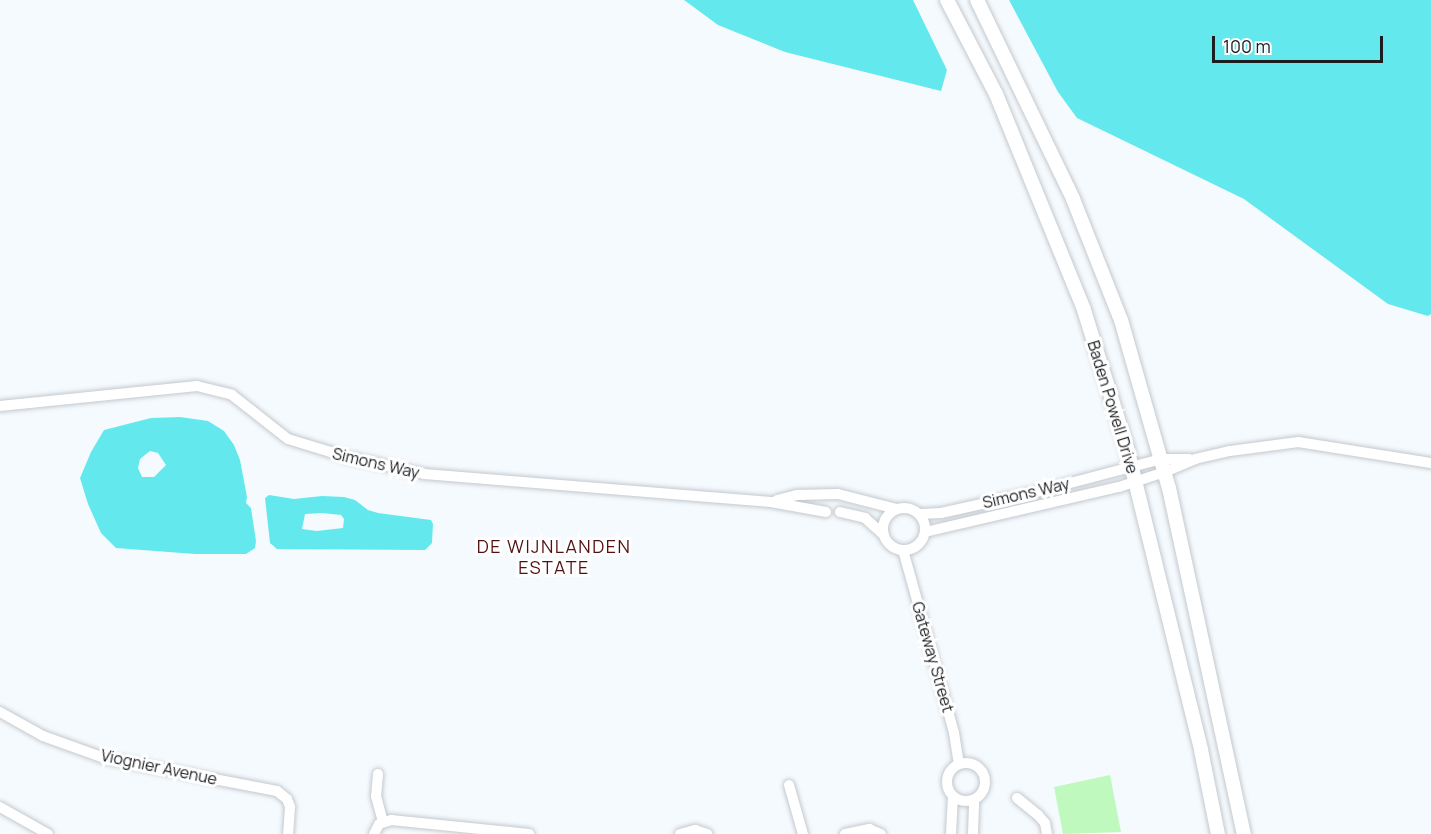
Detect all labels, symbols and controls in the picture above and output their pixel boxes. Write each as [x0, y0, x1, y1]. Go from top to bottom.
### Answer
scale bar [1215, 24, 1386, 62]
text: 100 m [1223, 34, 1271, 58]
street label: Baden Powell Drive [1084, 338, 1142, 476]
street label: Simons Way [331, 444, 421, 482]
street label: Simons Way [981, 474, 1071, 512]
district label: DE WIJNLANDEN ESTATE [477, 536, 631, 578]
street label: Gateway Street [908, 600, 958, 714]
street label: Viognier Avenue [99, 745, 219, 789]

